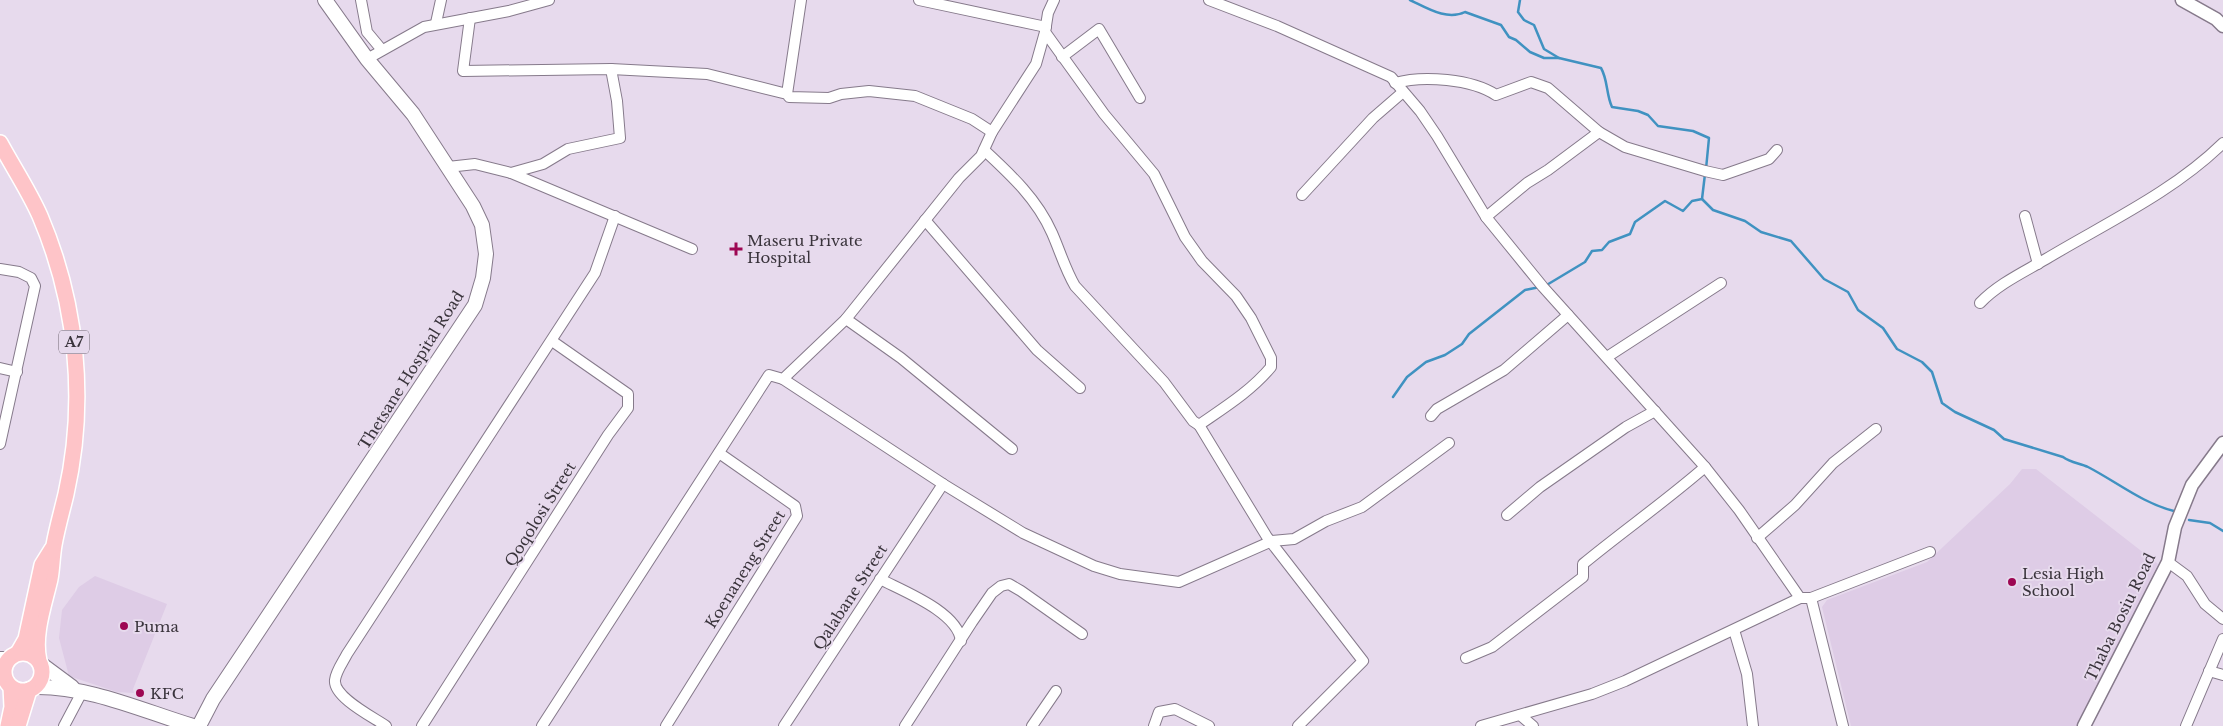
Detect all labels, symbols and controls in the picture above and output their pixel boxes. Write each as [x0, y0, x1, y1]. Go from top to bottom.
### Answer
place label: Maseru Private Hospital [747, 231, 863, 267]
marker: Maseru Private Hospital [729, 242, 743, 256]
street label: Thetsane Hospital Road [354, 287, 468, 453]
road number: A7 [59, 331, 89, 354]
street label: Qoqolosi Street [500, 458, 580, 570]
street label: Koenaneng Street [701, 506, 789, 632]
street label: Qalabane Street [809, 540, 891, 653]
street label: Thaba Bosiu Road [2081, 550, 2159, 684]
place label: Lesia High School [2022, 564, 2104, 600]
marker: Lesia High School [2006, 576, 2018, 588]
place label: Puma [134, 617, 179, 636]
marker: Puma [118, 620, 130, 632]
place label: KFC [150, 684, 184, 703]
marker: KFC [134, 687, 146, 699]

